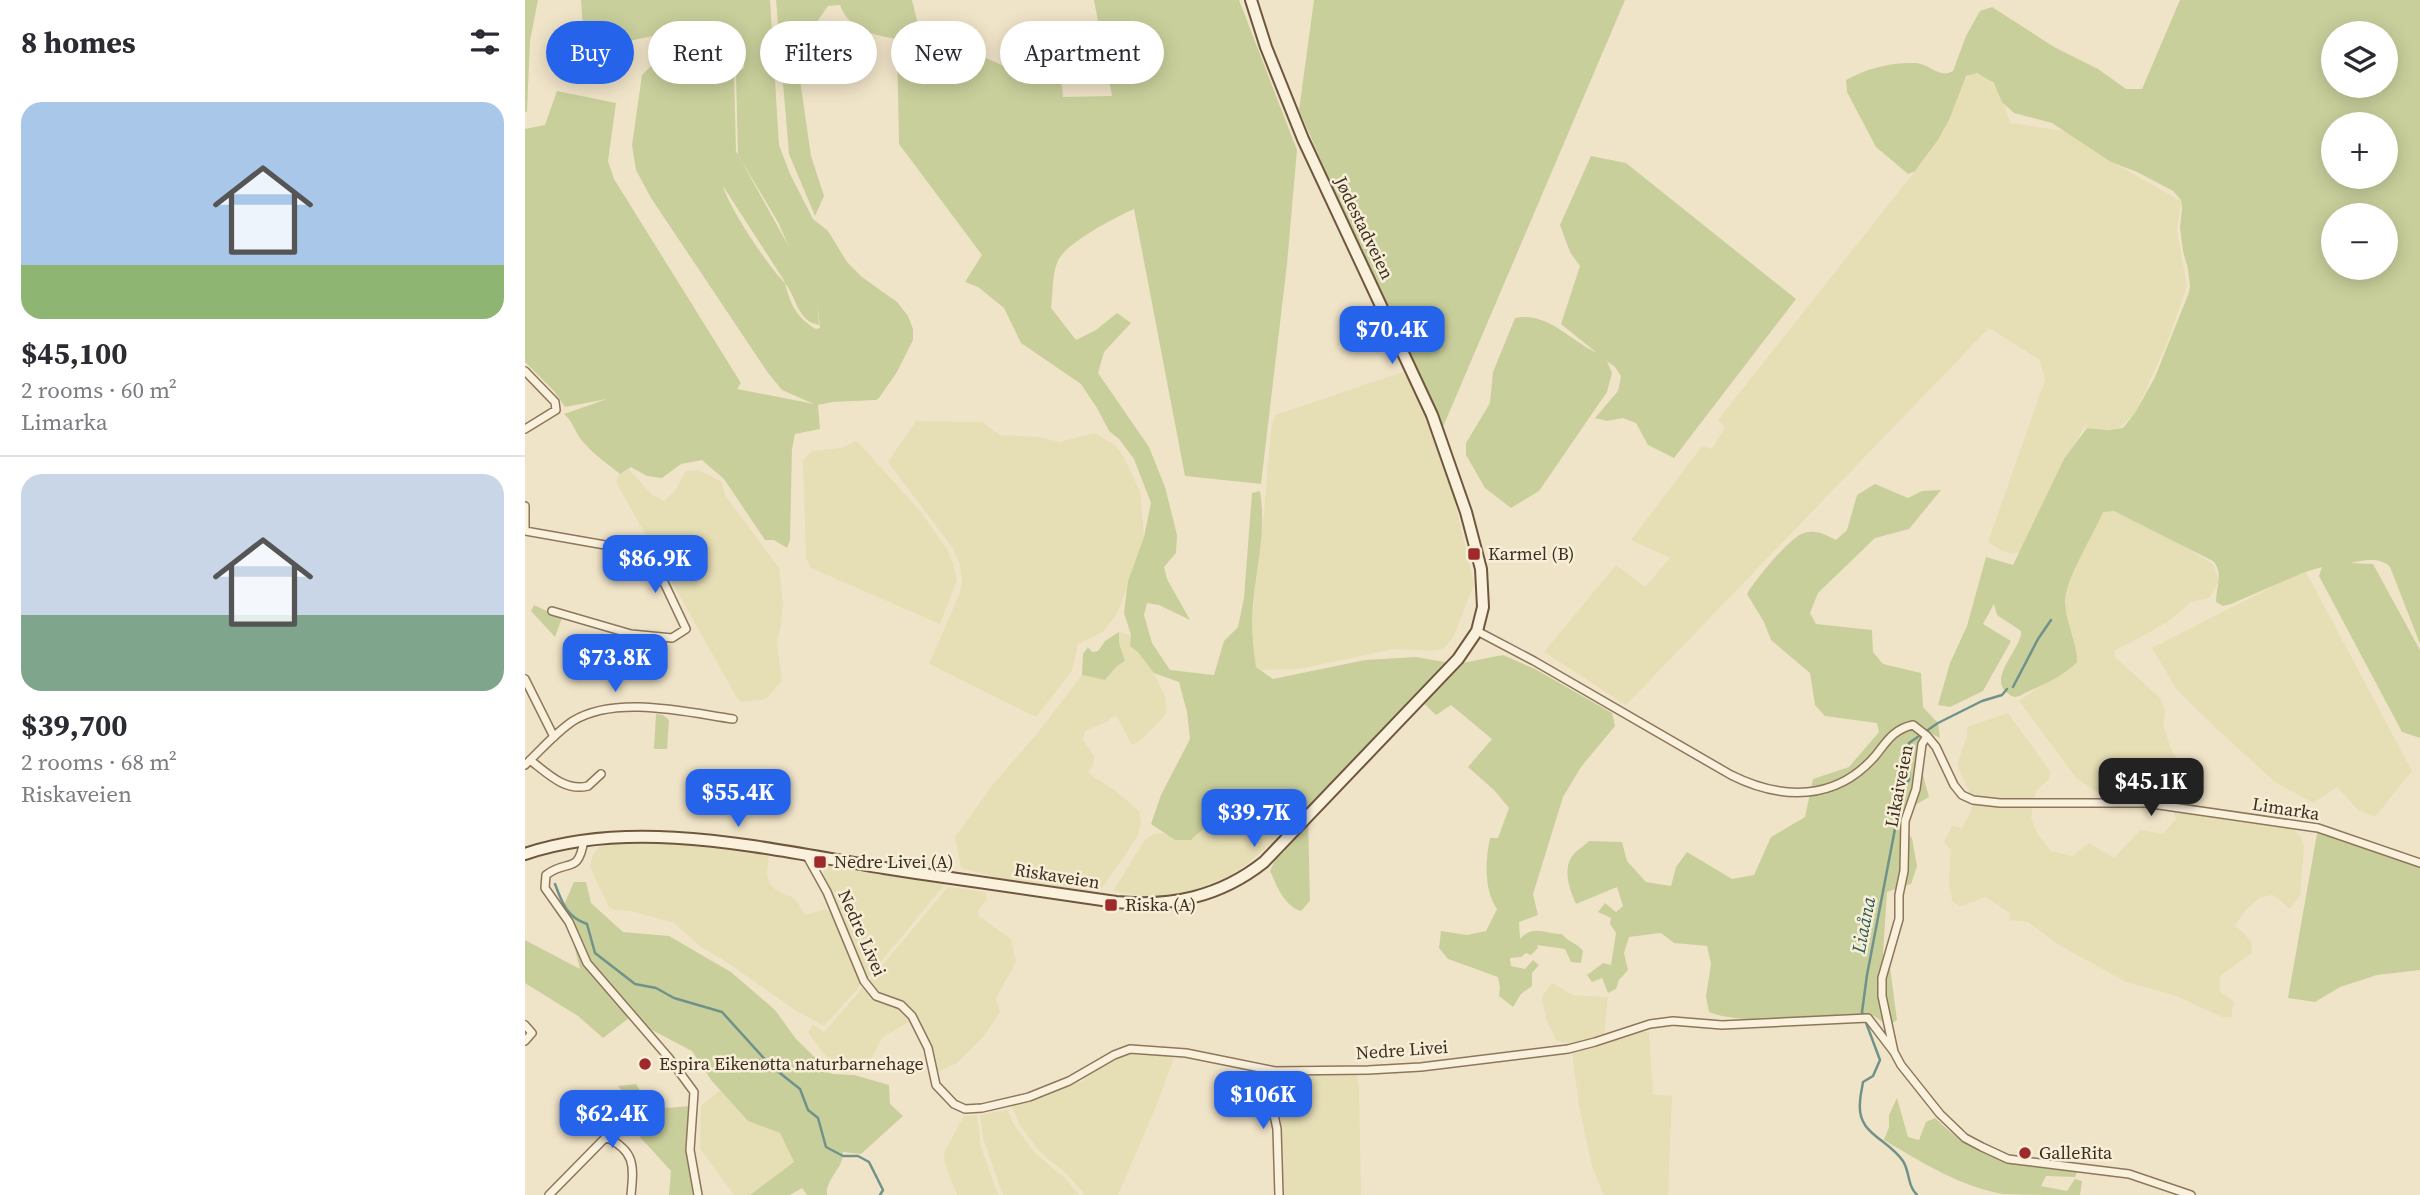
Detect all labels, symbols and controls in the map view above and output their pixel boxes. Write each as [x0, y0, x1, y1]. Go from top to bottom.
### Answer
chip: Buy [546, 21, 634, 84]
chip: Rent [648, 21, 746, 84]
chip: Filters [760, 21, 877, 84]
chip: New [891, 21, 986, 84]
chip: Apartment [1000, 21, 1164, 84]
map controls [2321, 21, 2398, 280]
button: layers [2321, 21, 2398, 98]
text: 8 homes [21, 22, 136, 63]
icon: filters [466, 23, 504, 61]
button: + [2321, 112, 2398, 189]
icon: home [200, 147, 326, 273]
street label: Jødestadveien [1328, 171, 1400, 284]
button: − [2321, 203, 2398, 280]
pin: $70.4K [1335, 306, 1449, 366]
text: $70.4K [1356, 313, 1428, 345]
text: $45,100 [21, 333, 128, 374]
text: 2 rooms · 60 m² [21, 374, 177, 406]
text: Limarka [21, 406, 108, 438]
icon: home [200, 519, 326, 645]
pin: $86.9K [598, 536, 712, 595]
place label: Karmel (B) [1488, 541, 1574, 566]
text: $86.9K [619, 542, 691, 574]
marker: Karmel (B) [1466, 546, 1482, 562]
pin: $73.8K [558, 634, 672, 694]
text: $73.8K [579, 641, 651, 673]
text: $39,700 [21, 705, 128, 746]
street label: Likaiveien [1878, 742, 1919, 829]
text: 2 rooms · 68 m² [21, 746, 177, 778]
pin: $45.1K [2094, 758, 2208, 818]
text: $45.1K [2115, 765, 2187, 797]
pin: $55.4K [681, 770, 795, 829]
text: $55.4K [702, 776, 774, 808]
text: Riskaveien [21, 778, 132, 810]
pin: $39.7K [1197, 790, 1311, 849]
street label: Limarka [2251, 791, 2322, 826]
text: $39.7K [1218, 796, 1290, 828]
place label: Nedre Livei (A) [834, 849, 954, 874]
marker: Nedre Livei (A) [812, 854, 828, 870]
street label: Riskaveien [1012, 856, 1102, 895]
street label: Nedre Livei [832, 886, 893, 980]
place label: Riska (A) [1125, 892, 1196, 917]
water label: Liaåna [1845, 894, 1881, 956]
marker: Riska (A) [1103, 897, 1119, 913]
street label: Nedre Livei [1355, 1034, 1449, 1065]
place label: Espira Eikenøtta naturbarnehage [659, 1051, 924, 1076]
marker: Espira Eikenøtta naturbarnehage [637, 1056, 653, 1072]
pin: $106K [1214, 1072, 1312, 1131]
text: $106K [1230, 1078, 1296, 1110]
pin: $62.4K [555, 1090, 669, 1150]
text: $62.4K [576, 1097, 648, 1129]
place label: GalleRita [2039, 1140, 2113, 1165]
marker: GalleRita [2017, 1145, 2033, 1161]

